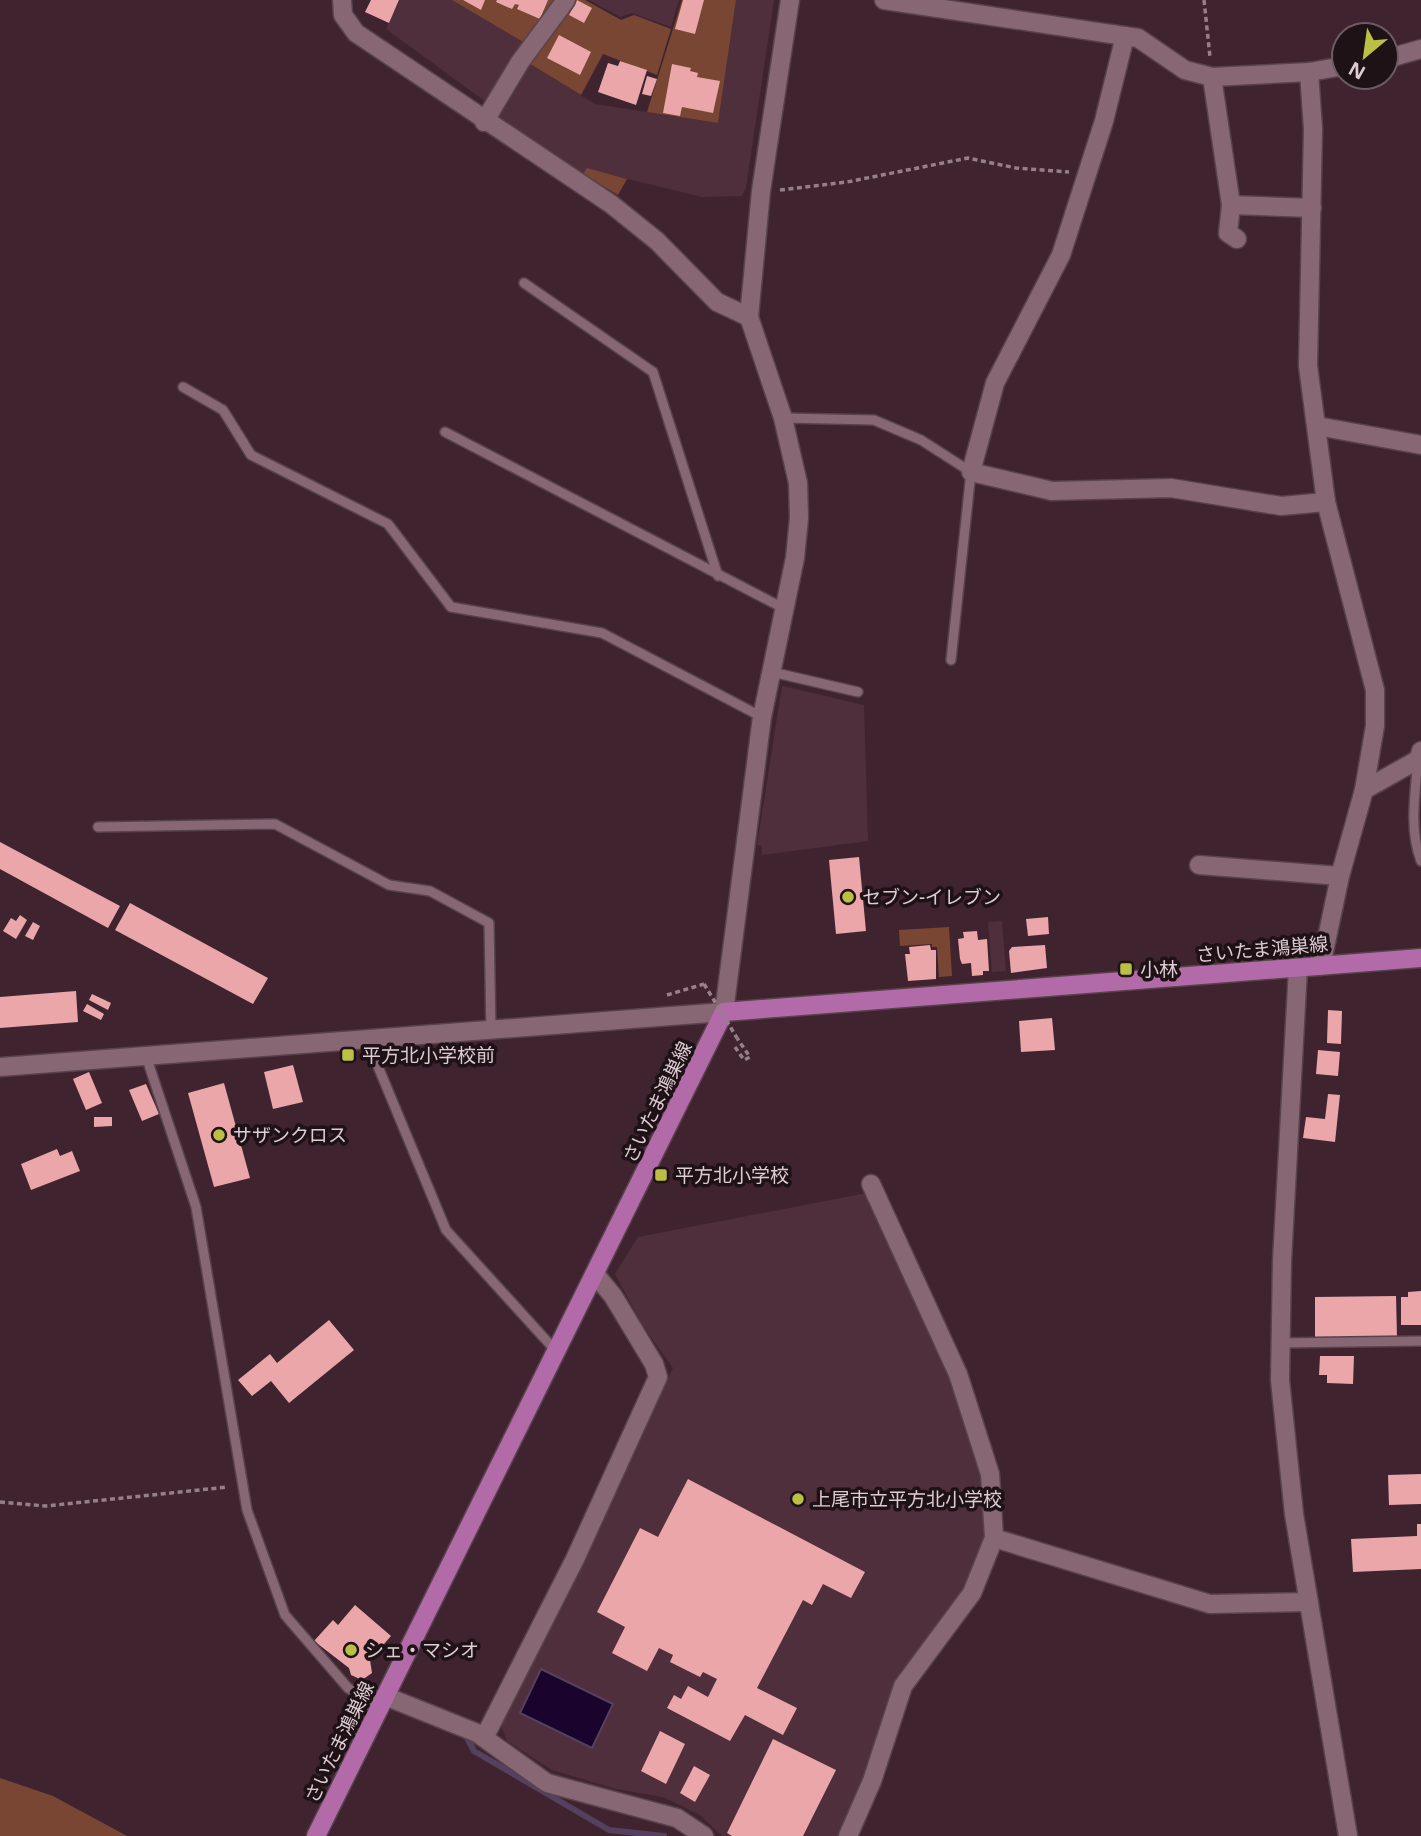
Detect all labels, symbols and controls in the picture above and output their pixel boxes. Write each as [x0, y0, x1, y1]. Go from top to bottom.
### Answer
north arrow [1330, 21, 1400, 91]
text: N [1344, 56, 1370, 86]
place label: セブン-イレブン [862, 884, 1001, 910]
marker: セブン-イレブン [840, 889, 856, 905]
street label: さいたま鴻巣線 [1195, 930, 1329, 968]
place label: 小林 [1140, 956, 1178, 982]
marker: 小林 [1118, 961, 1134, 977]
street label: さいたま鴻巣線 [616, 1037, 698, 1167]
place label: 平方北小学校前 [362, 1042, 495, 1068]
marker: 平方北小学校前 [340, 1047, 356, 1063]
place label: サザンクロス [233, 1122, 347, 1148]
marker: サザンクロス [211, 1127, 227, 1143]
place label: 平方北小学校 [675, 1162, 789, 1188]
marker: 平方北小学校 [653, 1167, 669, 1183]
place label: 上尾市立平方北小学校 [812, 1486, 1002, 1512]
marker: 上尾市立平方北小学校 [790, 1491, 806, 1507]
place label: シェ・マシオ [365, 1637, 479, 1663]
marker: シェ・マシオ [343, 1642, 359, 1658]
street label: さいたま鴻巣線 [298, 1677, 380, 1807]

